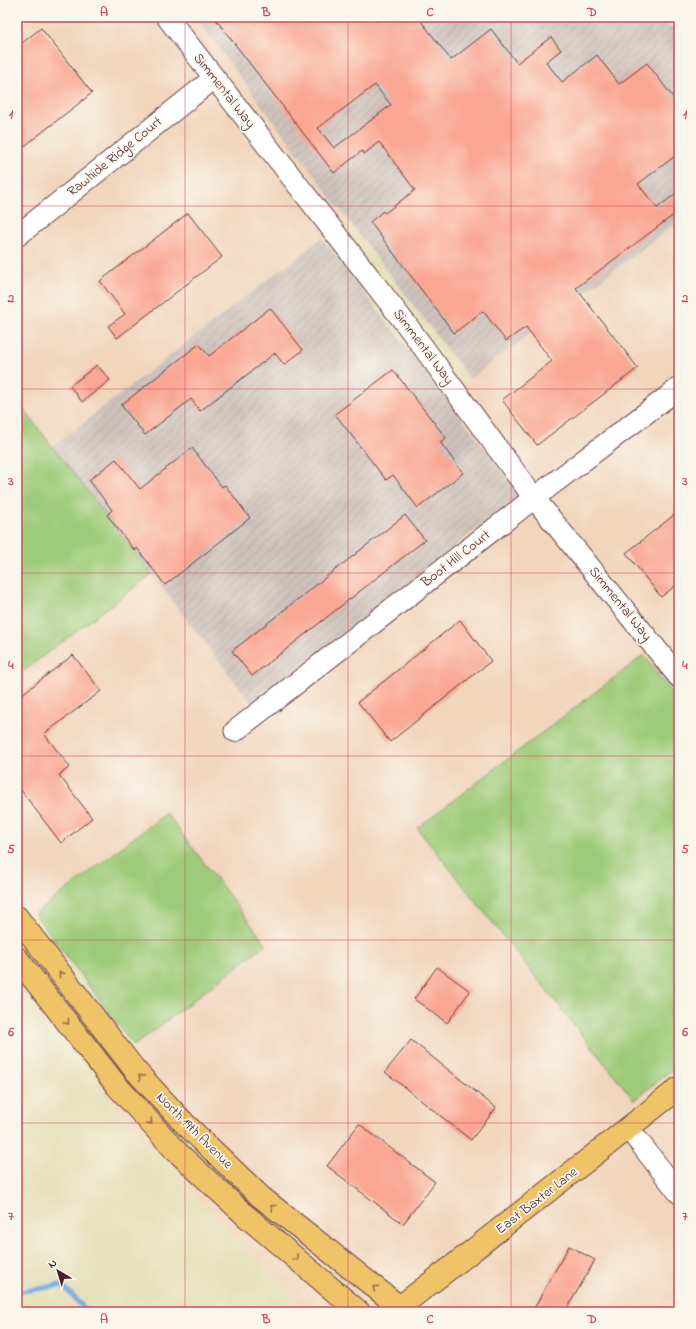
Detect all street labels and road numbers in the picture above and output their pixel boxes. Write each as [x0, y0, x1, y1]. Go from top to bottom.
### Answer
street label: Simmental Way [187, 49, 260, 134]
street label: Rawhide Ridge Court [63, 112, 168, 203]
street label: Simmental Way [387, 304, 459, 390]
street label: Boot Hill Court [416, 525, 495, 593]
street label: Simmental Way [583, 562, 657, 647]
street label: North 19th Avenue [151, 1088, 238, 1175]
street label: East Baxter Lane [491, 1162, 583, 1240]

